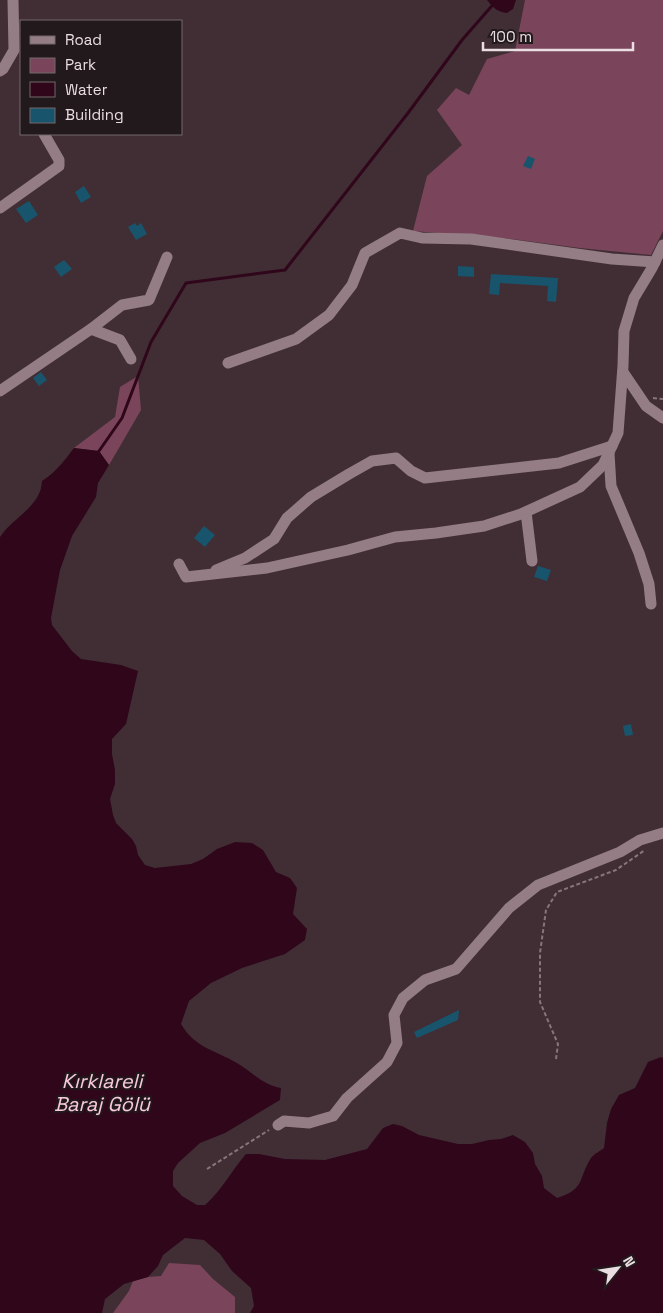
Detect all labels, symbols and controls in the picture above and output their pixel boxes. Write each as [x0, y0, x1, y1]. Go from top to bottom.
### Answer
legend [20, 20, 182, 135]
scale bar [483, 20, 633, 52]
text: 100 m [490, 27, 532, 46]
text: Road [65, 30, 102, 49]
text: Park [65, 55, 96, 74]
text: Water [65, 80, 108, 99]
text: Building [65, 105, 124, 124]
water label: Kırklareli Baraj Gölü [54, 1068, 152, 1117]
north arrow [593, 1243, 643, 1293]
text: N [619, 1253, 639, 1270]

